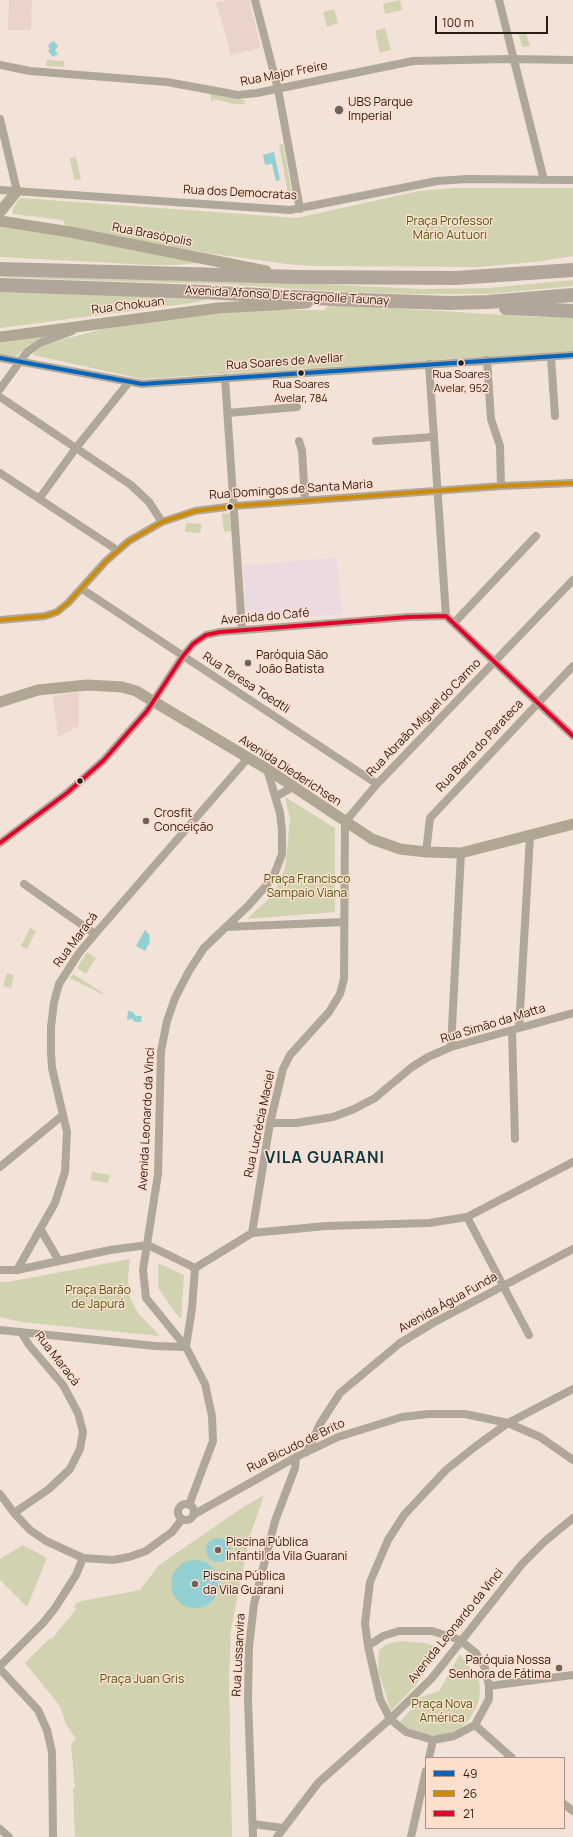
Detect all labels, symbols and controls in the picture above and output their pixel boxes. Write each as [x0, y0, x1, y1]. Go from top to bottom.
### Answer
scale bar [437, 8, 550, 34]
text: 100 m [442, 14, 474, 31]
street label: Rua Major Freire [239, 58, 329, 90]
place label: UBS Parque Imperial [348, 96, 413, 124]
marker: UBS Parque Imperial [333, 104, 345, 116]
street label: Rua dos Democratas [183, 183, 297, 203]
park label: Praça Professor Mário Autuori [406, 215, 494, 243]
street label: Rua Brasópolis [111, 220, 193, 250]
street label: Avenida Afonso D'Escragnolle Taunay [184, 283, 390, 309]
street label: Rua Chokuan [91, 294, 165, 318]
street label: Rua Soares de Avellar [226, 351, 344, 373]
marker: Rua Soares Avelar, 952 [456, 358, 466, 368]
marker: Rua Soares Avelar, 784 [296, 368, 306, 378]
place label: Rua Soares Avelar, 952 [432, 368, 490, 394]
place label: Rua Soares Avelar, 784 [272, 378, 330, 404]
street label: Rua Domingos de Santa Maria [209, 477, 373, 503]
unlabelled marker [225, 502, 235, 512]
street label: Avenida do Café [220, 606, 310, 628]
street label: Rua Teresa Toedtli [200, 649, 292, 717]
place label: Paróquia São João Batista [256, 649, 328, 677]
street label: Rua Abraão Miguel do Carmo [364, 656, 484, 780]
marker: Paróquia São João Batista [243, 658, 253, 668]
street label: Rua Barra do Parateca [433, 697, 527, 795]
street label: Avenida Diederichsen [236, 733, 344, 809]
unlabelled marker [75, 776, 85, 786]
place label: Crosfit Conceição [154, 807, 213, 835]
marker: Crosfit Conceição [141, 816, 151, 826]
park label: Praça Francisco Sampaio Viana [264, 873, 350, 901]
street label: Rua Maracá [51, 910, 101, 970]
street label: Rua Simão da Matta [439, 1001, 547, 1047]
street label: Avenida Leonardo da Vinci [136, 1047, 158, 1191]
street label: Rua Lucrécia Maciel [242, 1069, 278, 1179]
district label: VILA GUARANI [265, 1149, 385, 1169]
street label: Avenida Água Funda [396, 1270, 500, 1336]
park label: Praça Barão de Japurá [65, 1284, 131, 1312]
street label: Rua Maracá [31, 1329, 83, 1389]
street label: Rua Bicudo de Brito [245, 1416, 347, 1476]
place label: Piscina Pública Infantil da Vila Guarani [226, 1536, 347, 1564]
marker: Piscina Pública Infantil da Vila Guarani [213, 1545, 223, 1555]
street label: Avenida Leonardo da Vinci [405, 1566, 507, 1686]
place label: Piscina Pública da Vila Guarani [203, 1570, 285, 1598]
marker: Piscina Pública da Vila Guarani [190, 1579, 200, 1589]
street label: Rua Lussanvira [230, 1613, 248, 1697]
place label: Paróquia Nossa Senhora de Fátima [449, 1654, 551, 1682]
marker: Paróquia Nossa Senhora de Fátima [554, 1663, 564, 1673]
park label: Praça Juan Gris [100, 1673, 184, 1687]
park label: Praça Nova América [411, 1698, 473, 1726]
legend [425, 1757, 565, 1829]
text: 49 [463, 1765, 477, 1782]
text: 26 [463, 1785, 477, 1802]
text: 21 [463, 1805, 475, 1822]

